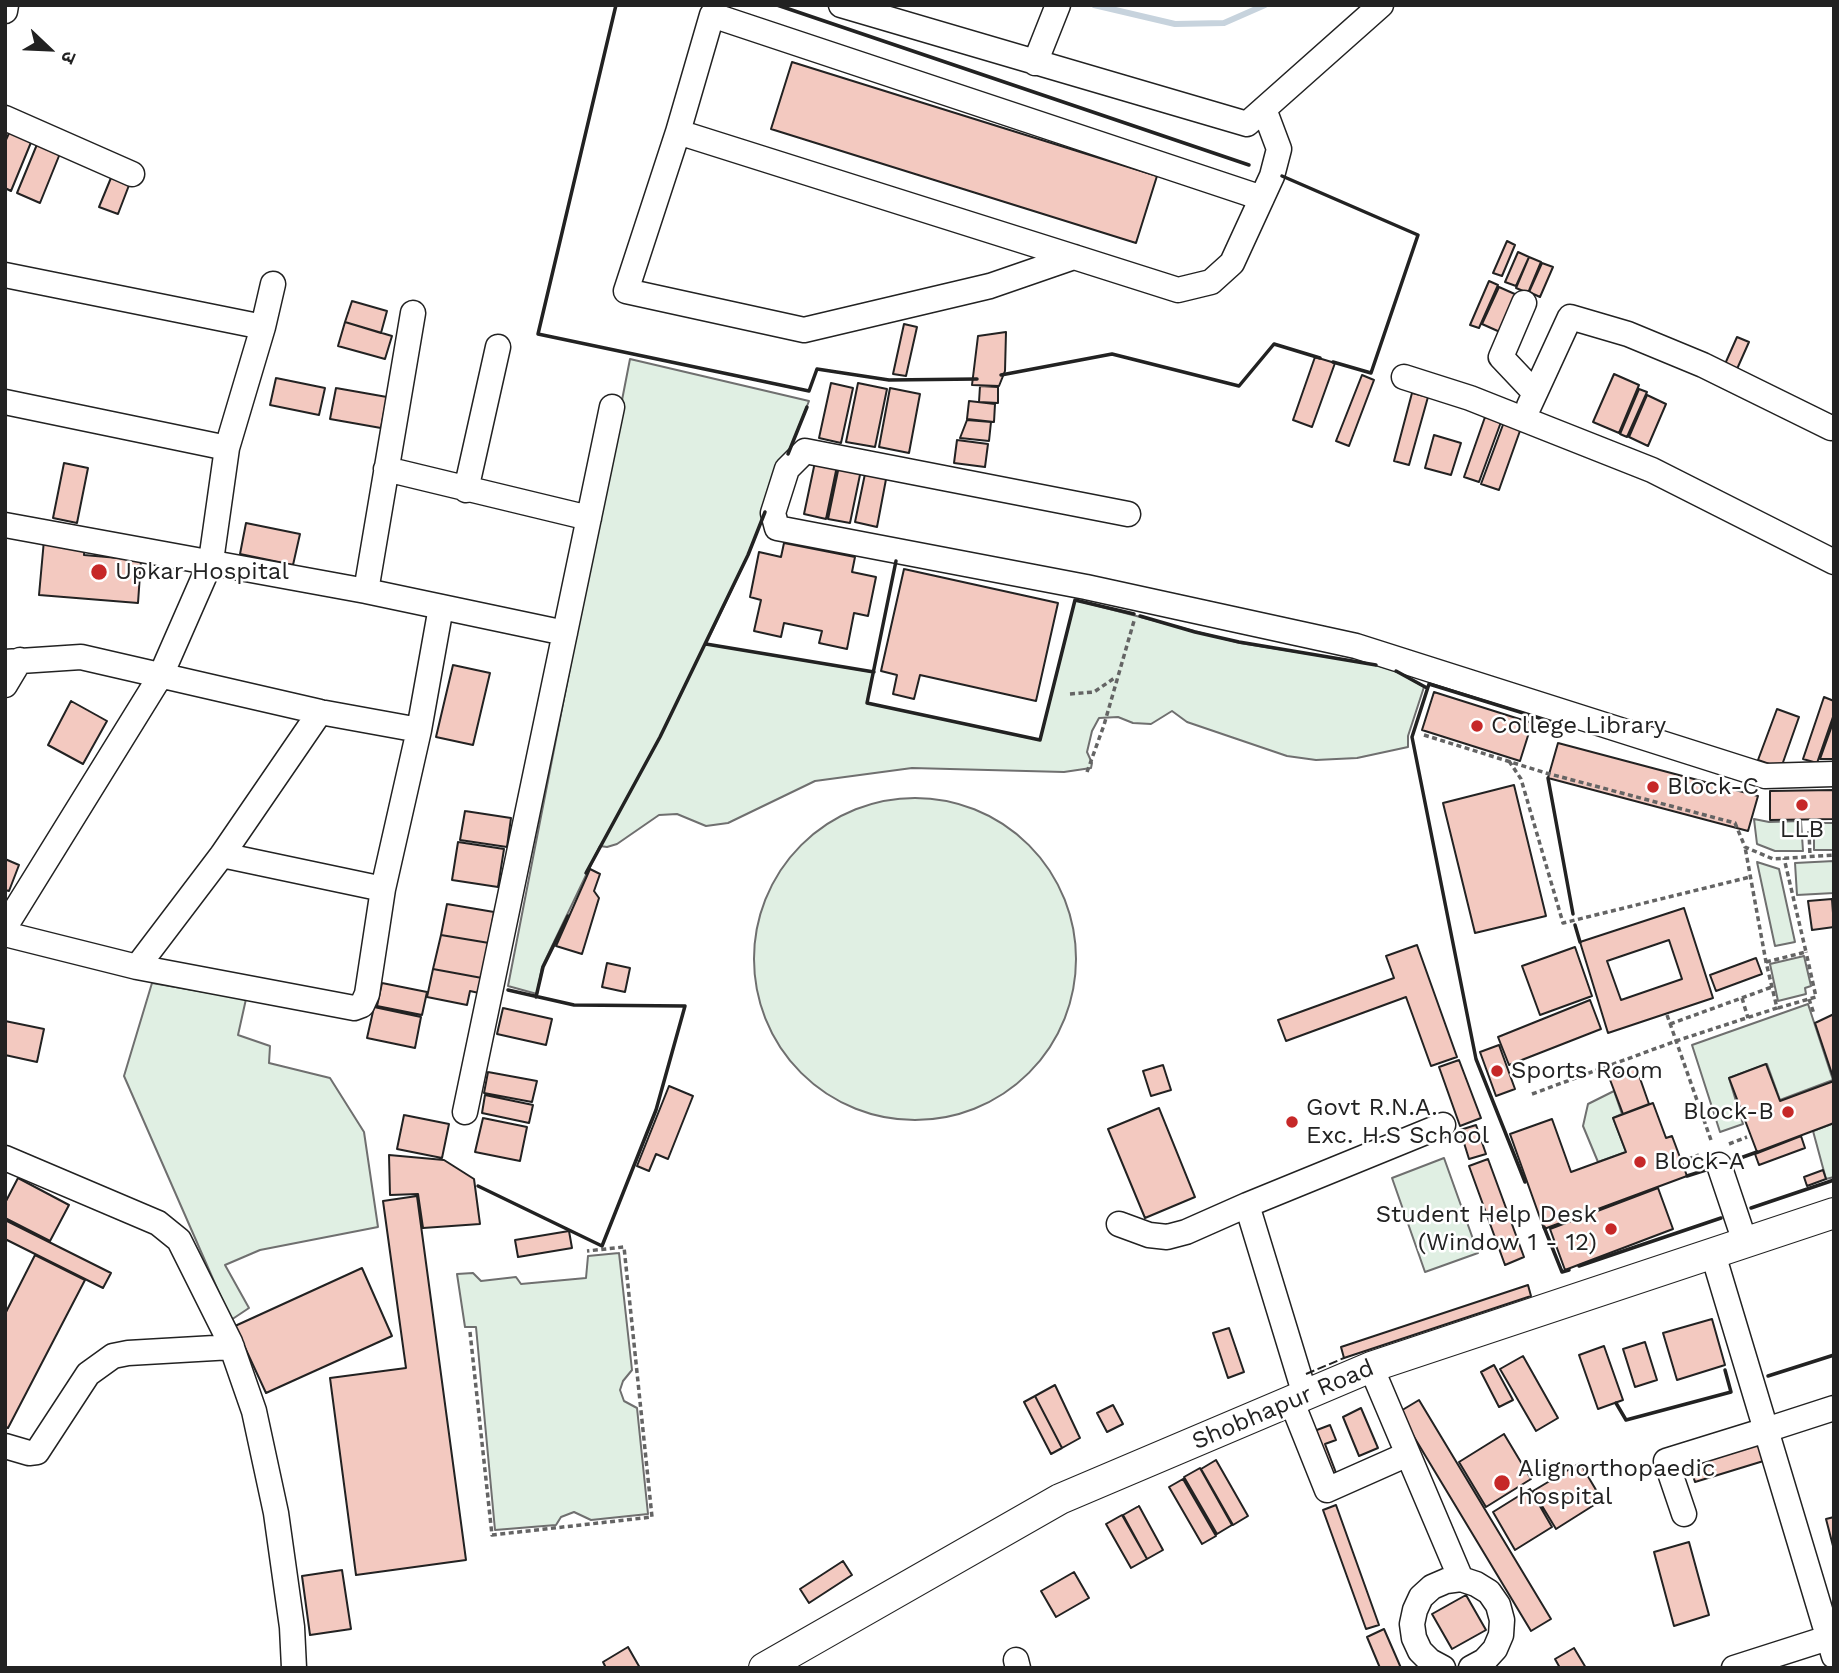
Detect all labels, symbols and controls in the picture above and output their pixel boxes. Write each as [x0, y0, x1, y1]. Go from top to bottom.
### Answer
north arrow [14, 14, 84, 84]
text: उ [56, 48, 82, 67]
place label: Upkar Hospital [115, 558, 289, 586]
marker: Upkar Hospital [89, 562, 109, 582]
place label: College Library [1491, 712, 1666, 740]
marker: College Library [1469, 718, 1485, 734]
place label: Block-C [1667, 773, 1759, 801]
marker: Block-C [1645, 779, 1661, 795]
marker: LLB [1794, 797, 1810, 813]
place label: LLB [1780, 816, 1824, 844]
place label: Sports Room [1511, 1057, 1663, 1085]
marker: Sports Room [1489, 1063, 1505, 1079]
place label: Govt R.N.A. Exc. H.S School [1306, 1094, 1489, 1150]
place label: Block-B [1683, 1098, 1774, 1126]
marker: Block-B [1780, 1104, 1796, 1120]
marker: Govt R.N.A. Exc. H.S School [1284, 1114, 1300, 1130]
place label: Block-A [1654, 1148, 1745, 1176]
marker: Block-A [1632, 1154, 1648, 1170]
place label: Student Help Desk (Window 1 - 12) [1376, 1201, 1597, 1257]
marker: Student Help Desk (Window 1 - 12) [1603, 1221, 1619, 1237]
street label: Shobhapur Road [1188, 1354, 1378, 1456]
place label: Alignorthopaedic hospital [1518, 1455, 1715, 1511]
marker: Alignorthopaedic hospital [1492, 1473, 1512, 1493]

